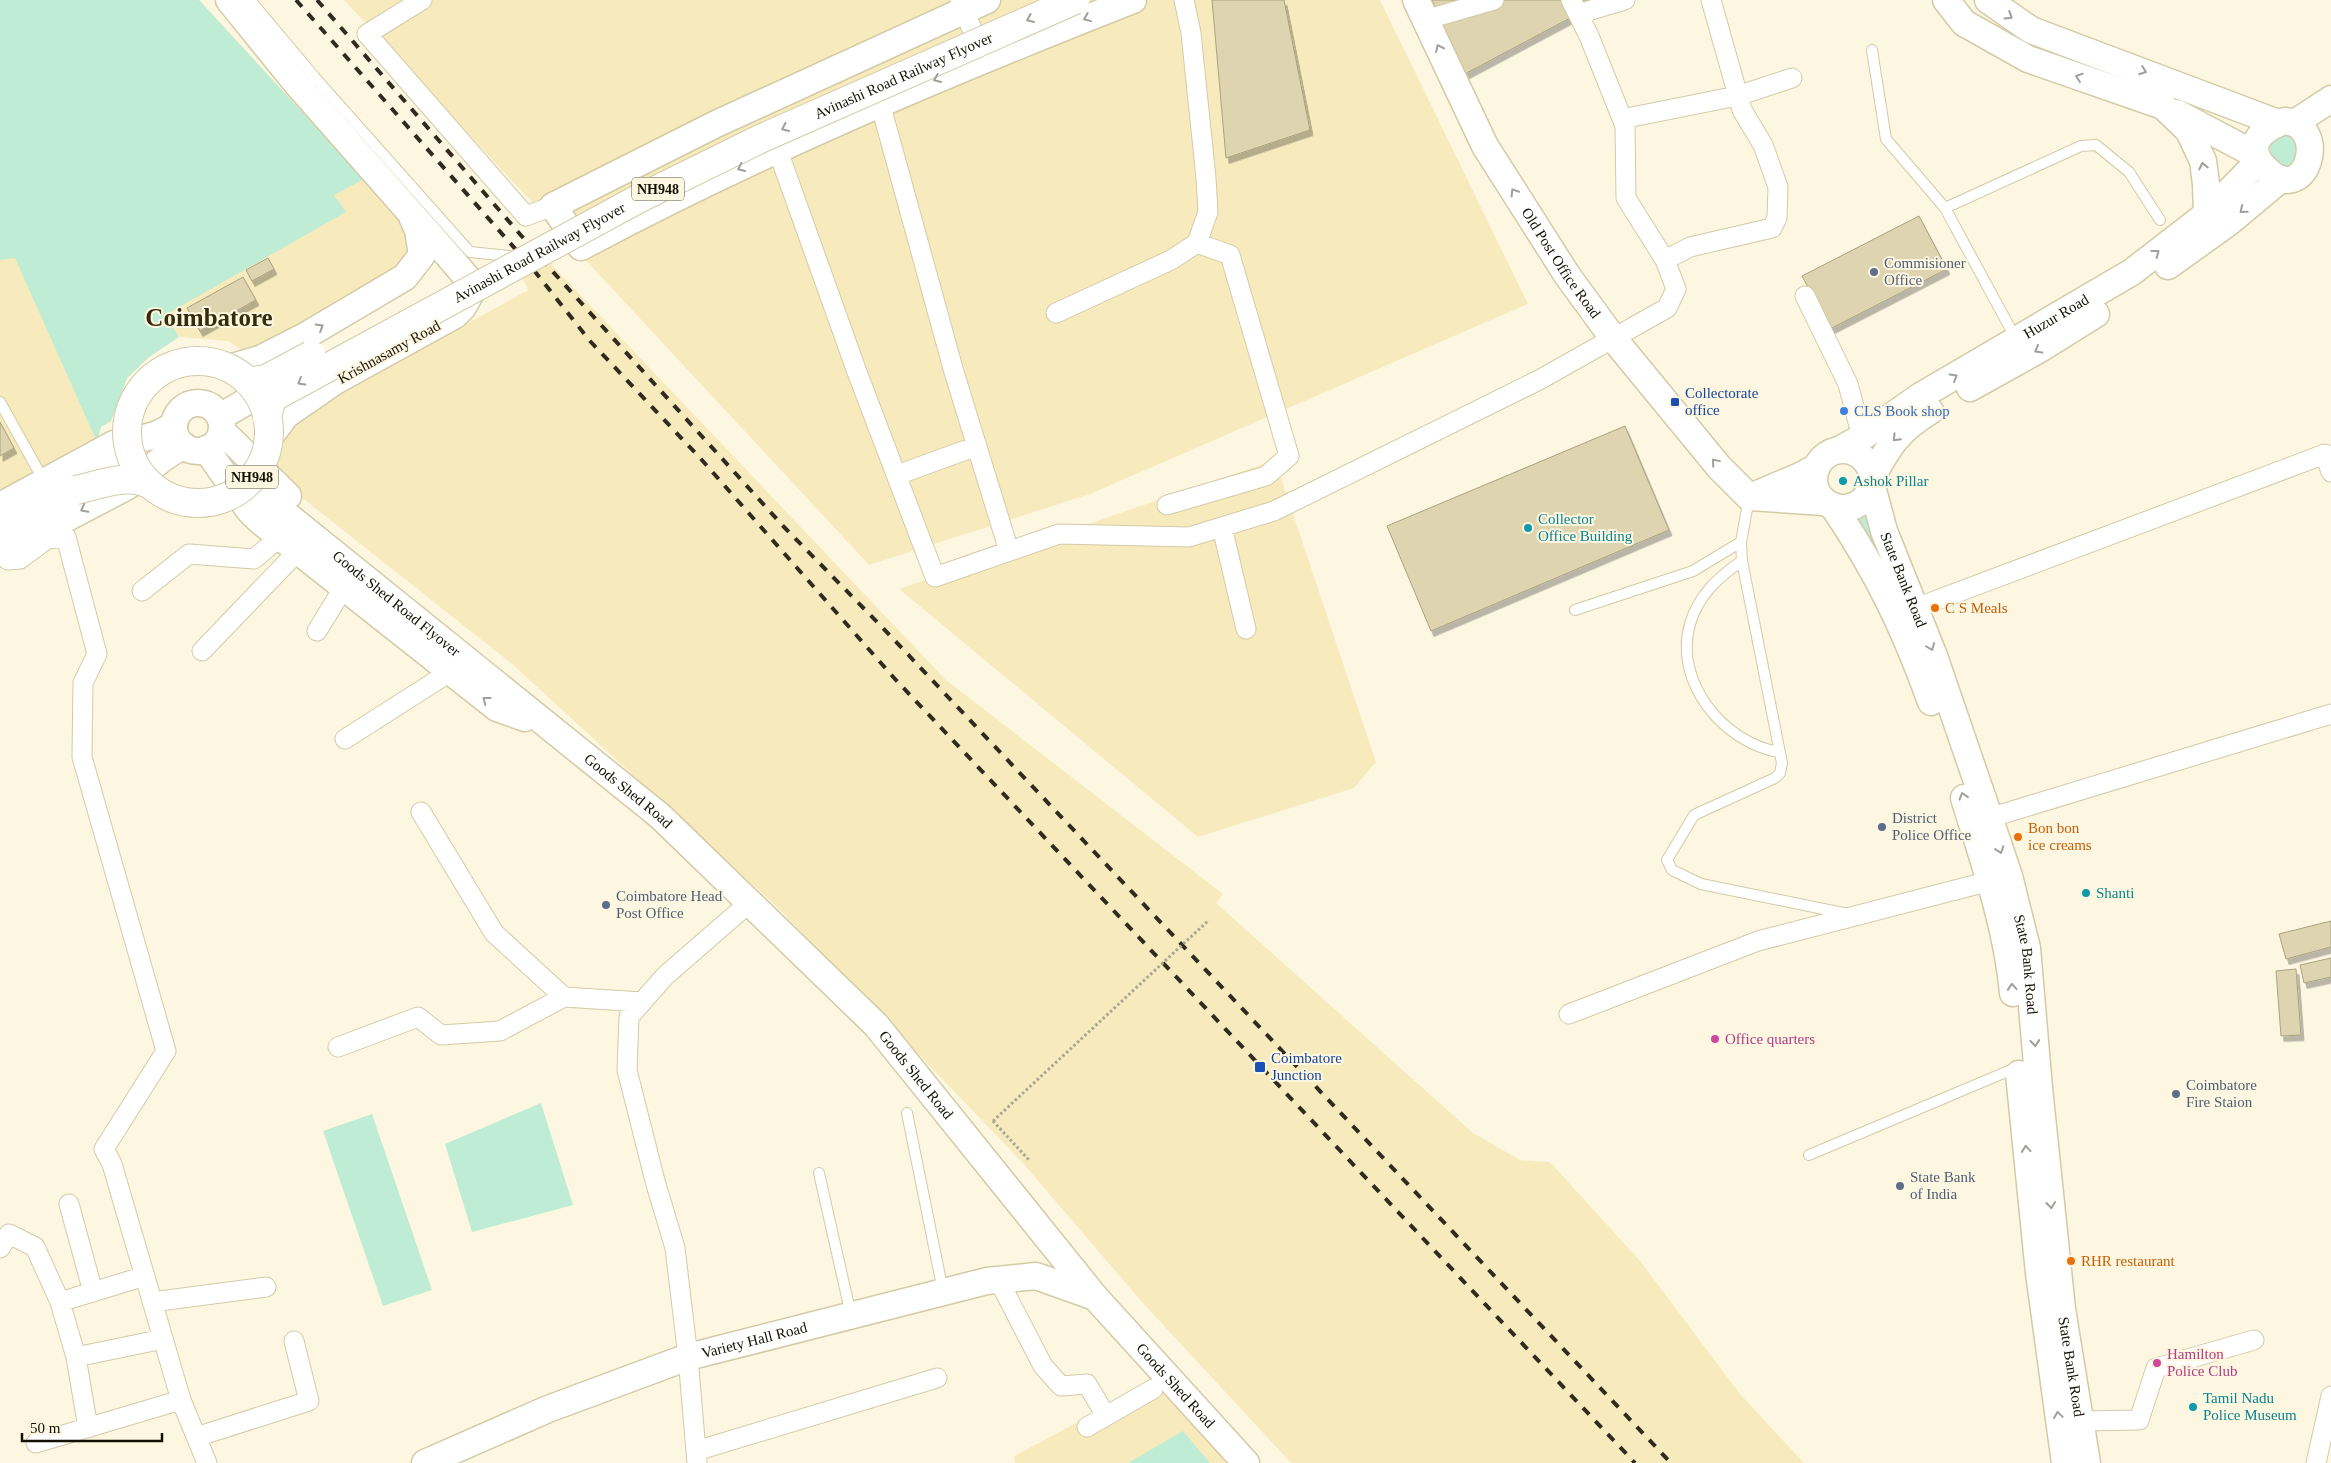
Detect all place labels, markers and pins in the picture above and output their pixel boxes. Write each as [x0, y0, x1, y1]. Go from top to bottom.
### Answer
place label: Commisioner Office [1884, 255, 1966, 288]
marker: Commisioner Office [1868, 266, 1880, 278]
place label: Collectorate office [1685, 385, 1759, 418]
marker: Collectorate office [1669, 396, 1681, 408]
place label: CLS Book shop [1854, 403, 1950, 419]
marker: CLS Book shop [1838, 405, 1850, 417]
place label: Ashok Pillar [1853, 473, 1928, 489]
marker: Ashok Pillar [1837, 475, 1849, 487]
place label: Collector Office Building [1538, 511, 1633, 544]
marker: Collector Office Building [1522, 522, 1534, 534]
place label: C S Meals [1945, 600, 2008, 616]
marker: C S Meals [1929, 602, 1941, 614]
place label: District Police Office [1892, 810, 1972, 843]
place label: Bon bon ice creams [2028, 820, 2092, 853]
marker: District Police Office [1876, 821, 1888, 833]
marker: Bon bon ice creams [2012, 831, 2024, 843]
place label: Shanti [2096, 885, 2134, 901]
marker: Shanti [2080, 887, 2092, 899]
place label: Coimbatore Head Post Office [616, 888, 723, 921]
marker: Coimbatore Head Post Office [600, 899, 612, 911]
place label: Office quarters [1725, 1031, 1815, 1047]
marker: Office quarters [1709, 1033, 1721, 1045]
place label: Coimbatore Junction [1271, 1050, 1342, 1083]
marker: Coimbatore Junction [1253, 1060, 1267, 1074]
place label: Coimbatore Fire Staion [2186, 1077, 2257, 1110]
marker: Coimbatore Fire Staion [2170, 1088, 2182, 1100]
place label: State Bank of India [1910, 1169, 1976, 1202]
marker: State Bank of India [1894, 1180, 1906, 1192]
place label: RHR restaurant [2081, 1253, 2176, 1269]
marker: RHR restaurant [2065, 1255, 2077, 1267]
place label: Hamilton Police Club [2167, 1346, 2237, 1379]
marker: Hamilton Police Club [2151, 1357, 2163, 1369]
place label: Tamil Nadu Police Museum [2203, 1390, 2297, 1423]
marker: Tamil Nadu Police Museum [2187, 1401, 2199, 1413]

